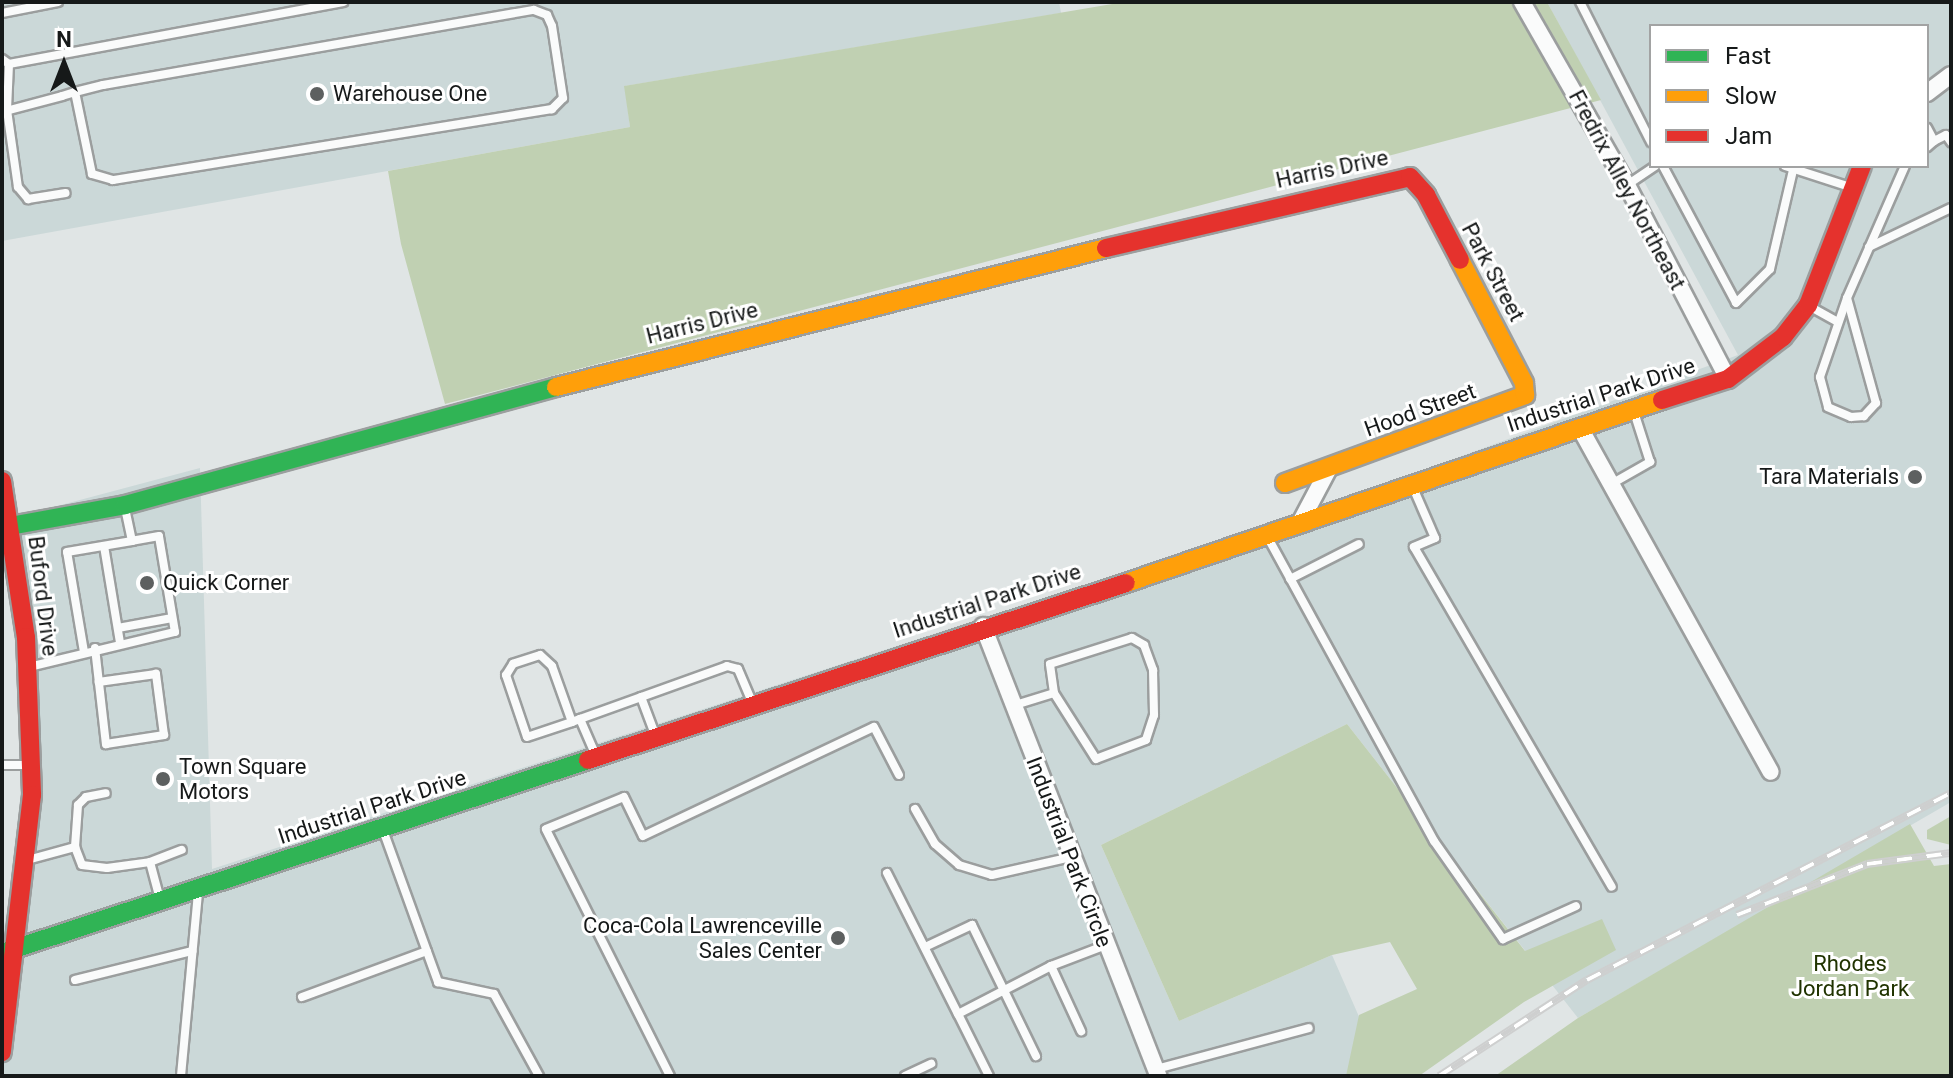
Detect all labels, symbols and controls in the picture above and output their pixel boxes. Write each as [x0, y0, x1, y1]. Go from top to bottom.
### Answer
north arrow [24, 24, 104, 104]
legend [1649, 24, 1929, 168]
text: N [56, 27, 72, 52]
text: Fast [1725, 42, 1771, 70]
place label: Warehouse One [333, 81, 487, 107]
text: Slow [1725, 82, 1777, 110]
marker: Warehouse One [308, 85, 326, 103]
street label: Fredrix Alley Northeast [1563, 86, 1691, 294]
text: Jam [1725, 122, 1772, 150]
street label: Harris Drive [1273, 144, 1391, 194]
street label: Park Street [1456, 218, 1530, 326]
street label: Harris Drive [643, 296, 761, 350]
street label: Industrial Park Drive [1504, 352, 1698, 438]
street label: Hood Street [1361, 378, 1479, 442]
place label: Tara Materials [1759, 464, 1899, 490]
marker: Tara Materials [1906, 468, 1924, 486]
street label: Buford Drive [23, 535, 63, 657]
street label: Industrial Park Drive [890, 558, 1084, 644]
place label: Quick Corner [163, 570, 289, 596]
marker: Quick Corner [138, 574, 156, 592]
place label: Town Square Motors [179, 753, 306, 804]
street label: Industrial Park Circle [1020, 753, 1118, 951]
street label: Industrial Park Drive [275, 764, 469, 850]
marker: Town Square Motors [154, 770, 172, 788]
place label: Coca-Cola Lawrenceville Sales Center [583, 912, 822, 964]
marker: Coca-Cola Lawrenceville Sales Center [829, 929, 847, 947]
park label: Rhodes Jordan Park [1791, 950, 1909, 1002]

